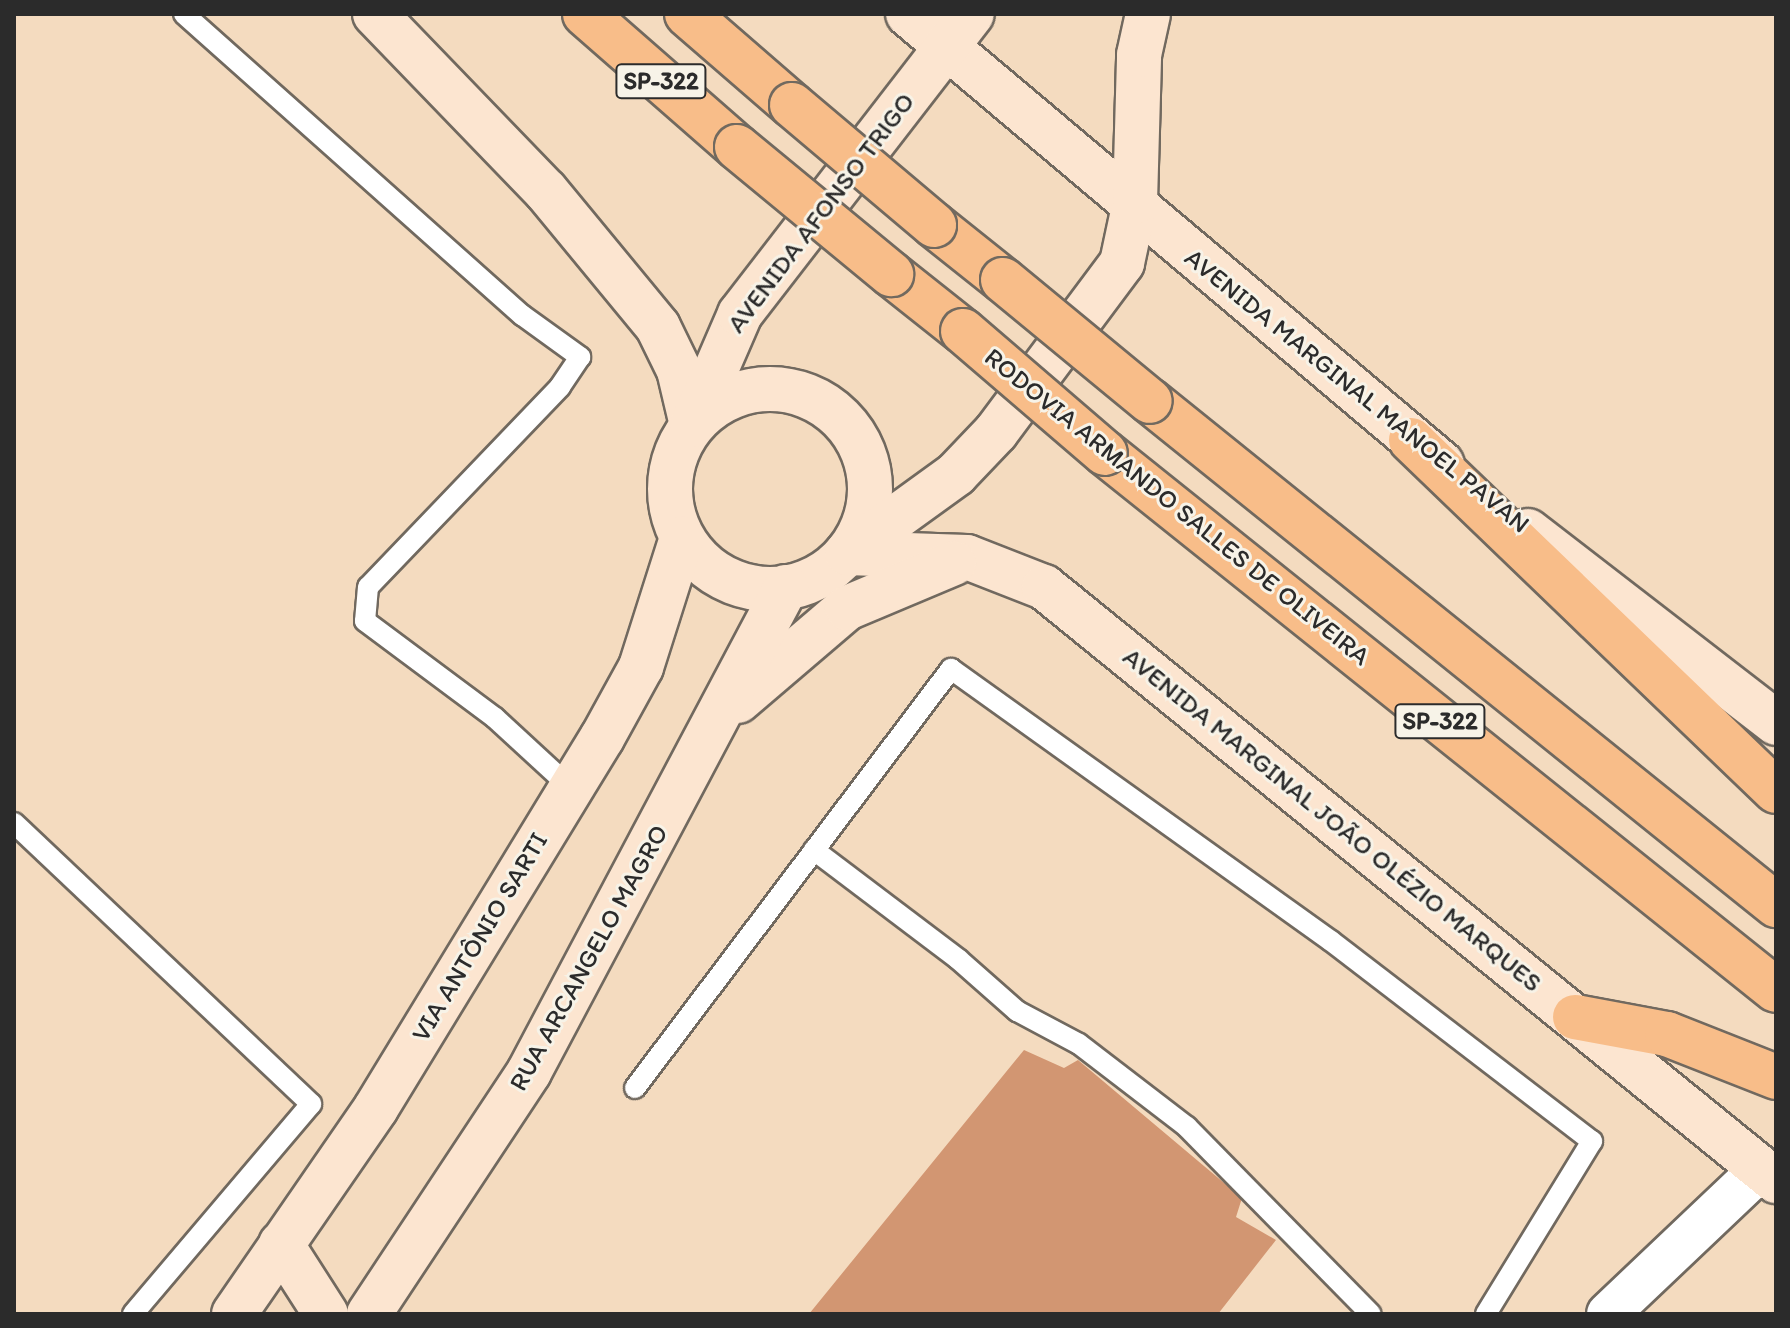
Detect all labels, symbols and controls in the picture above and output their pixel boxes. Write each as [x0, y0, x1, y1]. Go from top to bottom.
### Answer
road number: SP-322 [615, 61, 707, 101]
street label: AVENIDA AFONSO TRIGO [720, 86, 922, 340]
street label: AVENIDA MARGINAL MANOEL PAVAN [1180, 243, 1534, 539]
street label: RODOVIA ARMANDO SALLES DE OLIVEIRA [978, 342, 1376, 672]
street label: AVENIDA MARGINAL JOÃO OLÉZIO MARQUES [1117, 642, 1547, 998]
road number: SP-322 [1394, 701, 1486, 741]
street label: RUA ARCANGELO MAGRO [503, 820, 675, 1096]
street label: VIA ANTÔNIO SARTI [407, 829, 553, 1045]

